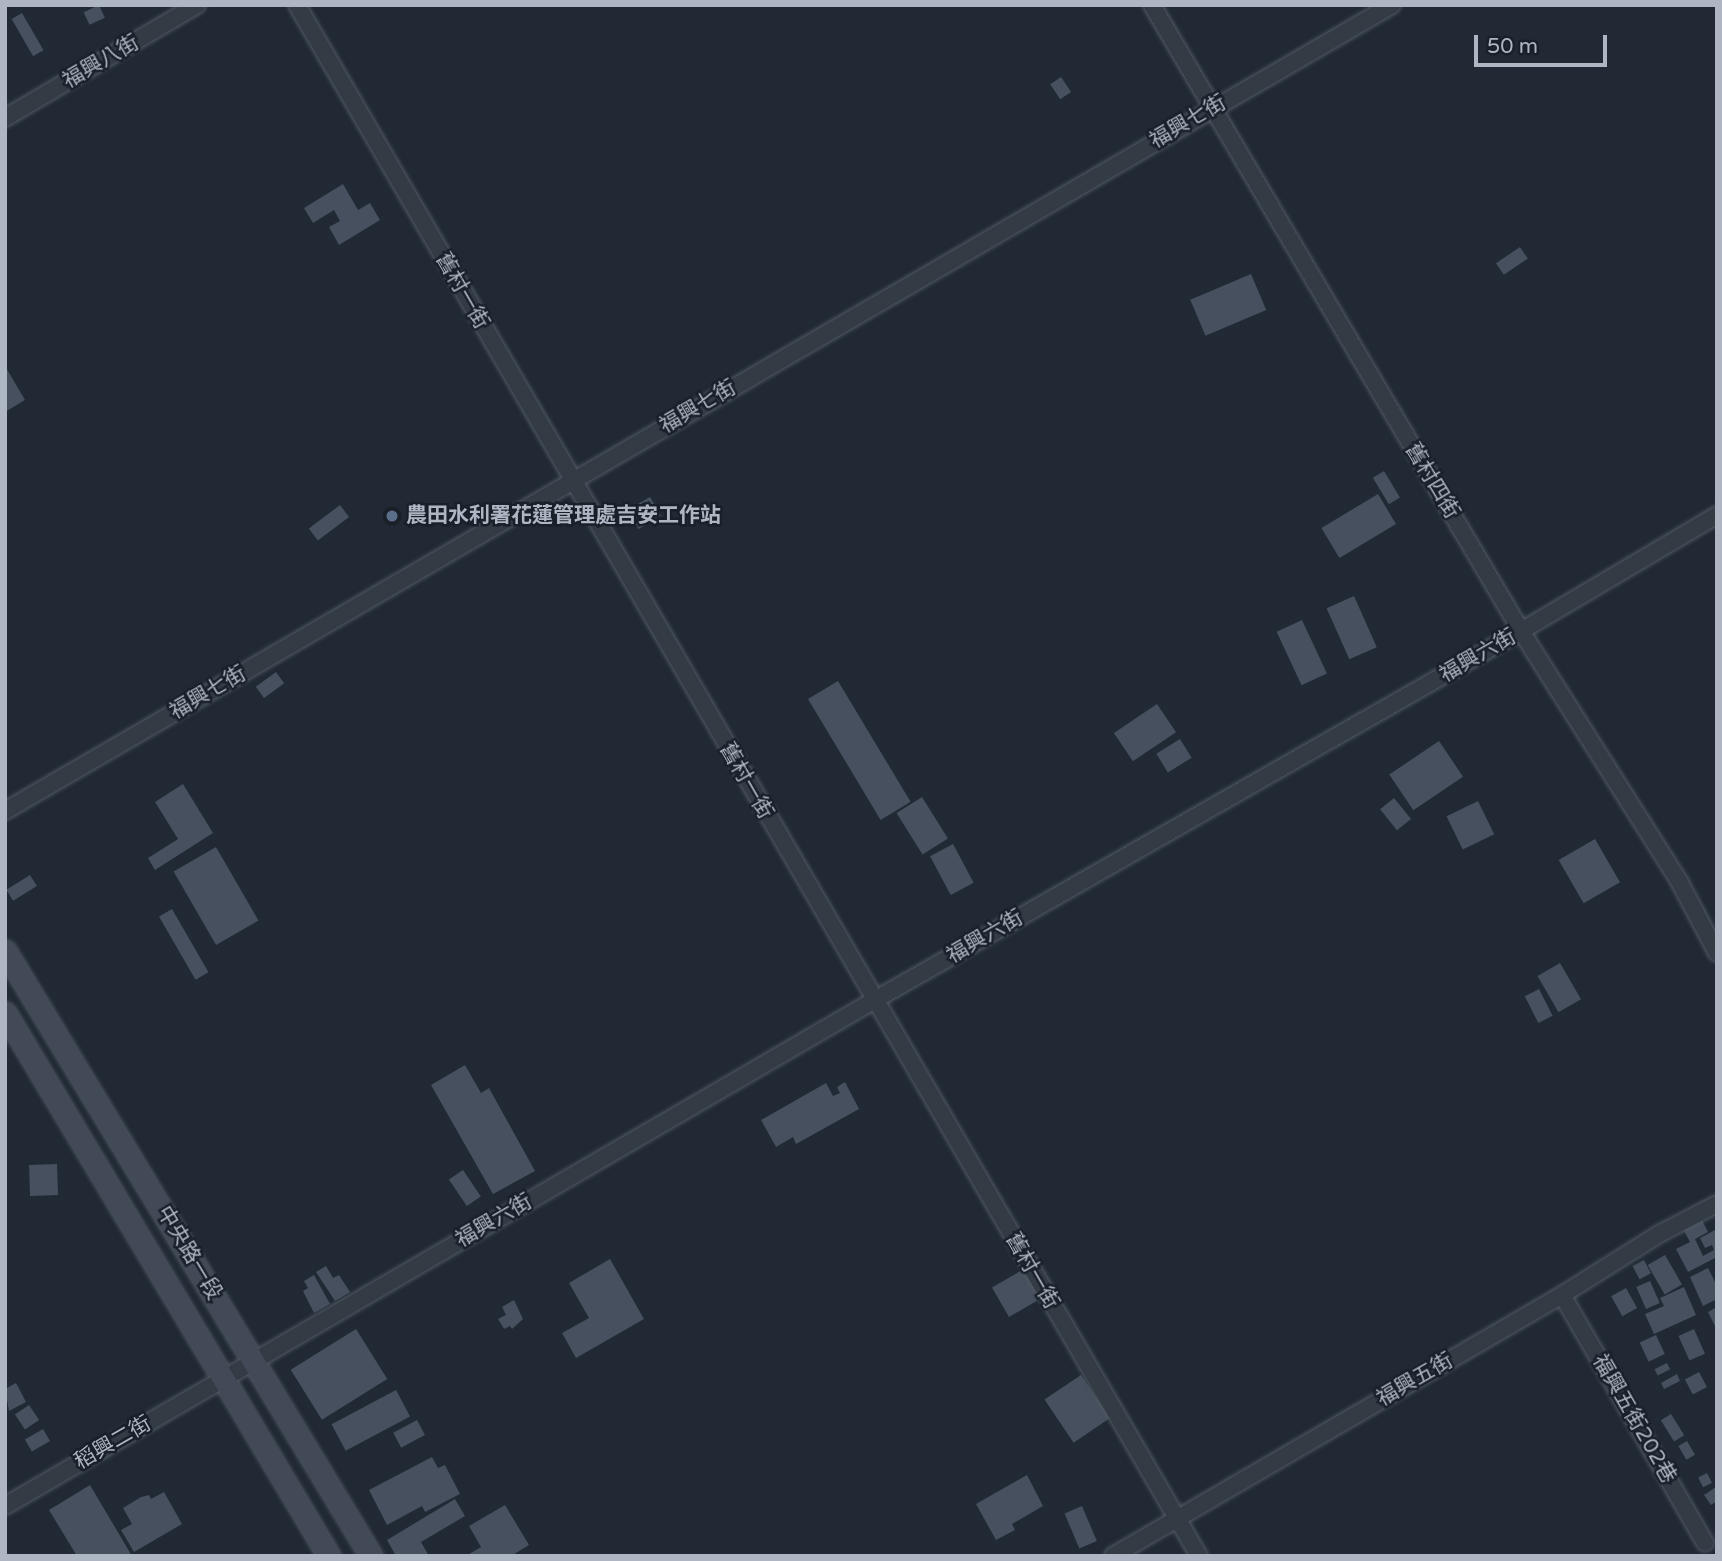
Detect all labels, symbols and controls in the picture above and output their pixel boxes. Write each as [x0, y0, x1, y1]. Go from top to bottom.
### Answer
scale bar [1477, 21, 1610, 65]
street label: 福興八街 [58, 30, 144, 94]
text: 50 m [1487, 34, 1538, 59]
street label: 福興七街 [1145, 90, 1231, 154]
street label: 舊村一街 [430, 248, 494, 334]
street label: 福興七街 [655, 375, 741, 439]
street label: 舊村四街 [1400, 439, 1464, 523]
place label: 農田水利署花蓮管理處吉安工作站 [406, 503, 721, 529]
marker: 農田水利署花蓮管理處吉安工作站 [384, 508, 400, 524]
street label: 福興六街 [1435, 624, 1521, 688]
street label: 福興七街 [165, 661, 251, 725]
street label: 舊村一街 [714, 738, 778, 824]
street label: 福興六街 [942, 905, 1028, 969]
street label: 福興六街 [451, 1189, 537, 1253]
street label: 中央路一段 [151, 1202, 227, 1304]
street label: 舊村一街 [1000, 1228, 1064, 1314]
street label: 福興五街 [1372, 1348, 1458, 1412]
street label: 福興五街202巷 [1587, 1350, 1681, 1488]
street label: 稻興二街 [70, 1411, 156, 1475]

